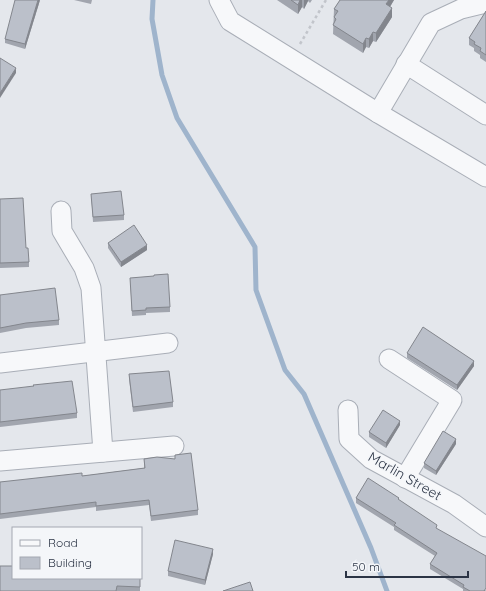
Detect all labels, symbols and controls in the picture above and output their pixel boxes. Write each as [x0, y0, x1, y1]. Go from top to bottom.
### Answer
street label: Marlin Street [365, 448, 445, 504]
legend [12, 527, 142, 579]
text: Road [48, 535, 78, 550]
scale bar [346, 553, 468, 579]
text: Building [48, 555, 92, 570]
text: 50 m [352, 559, 380, 574]

